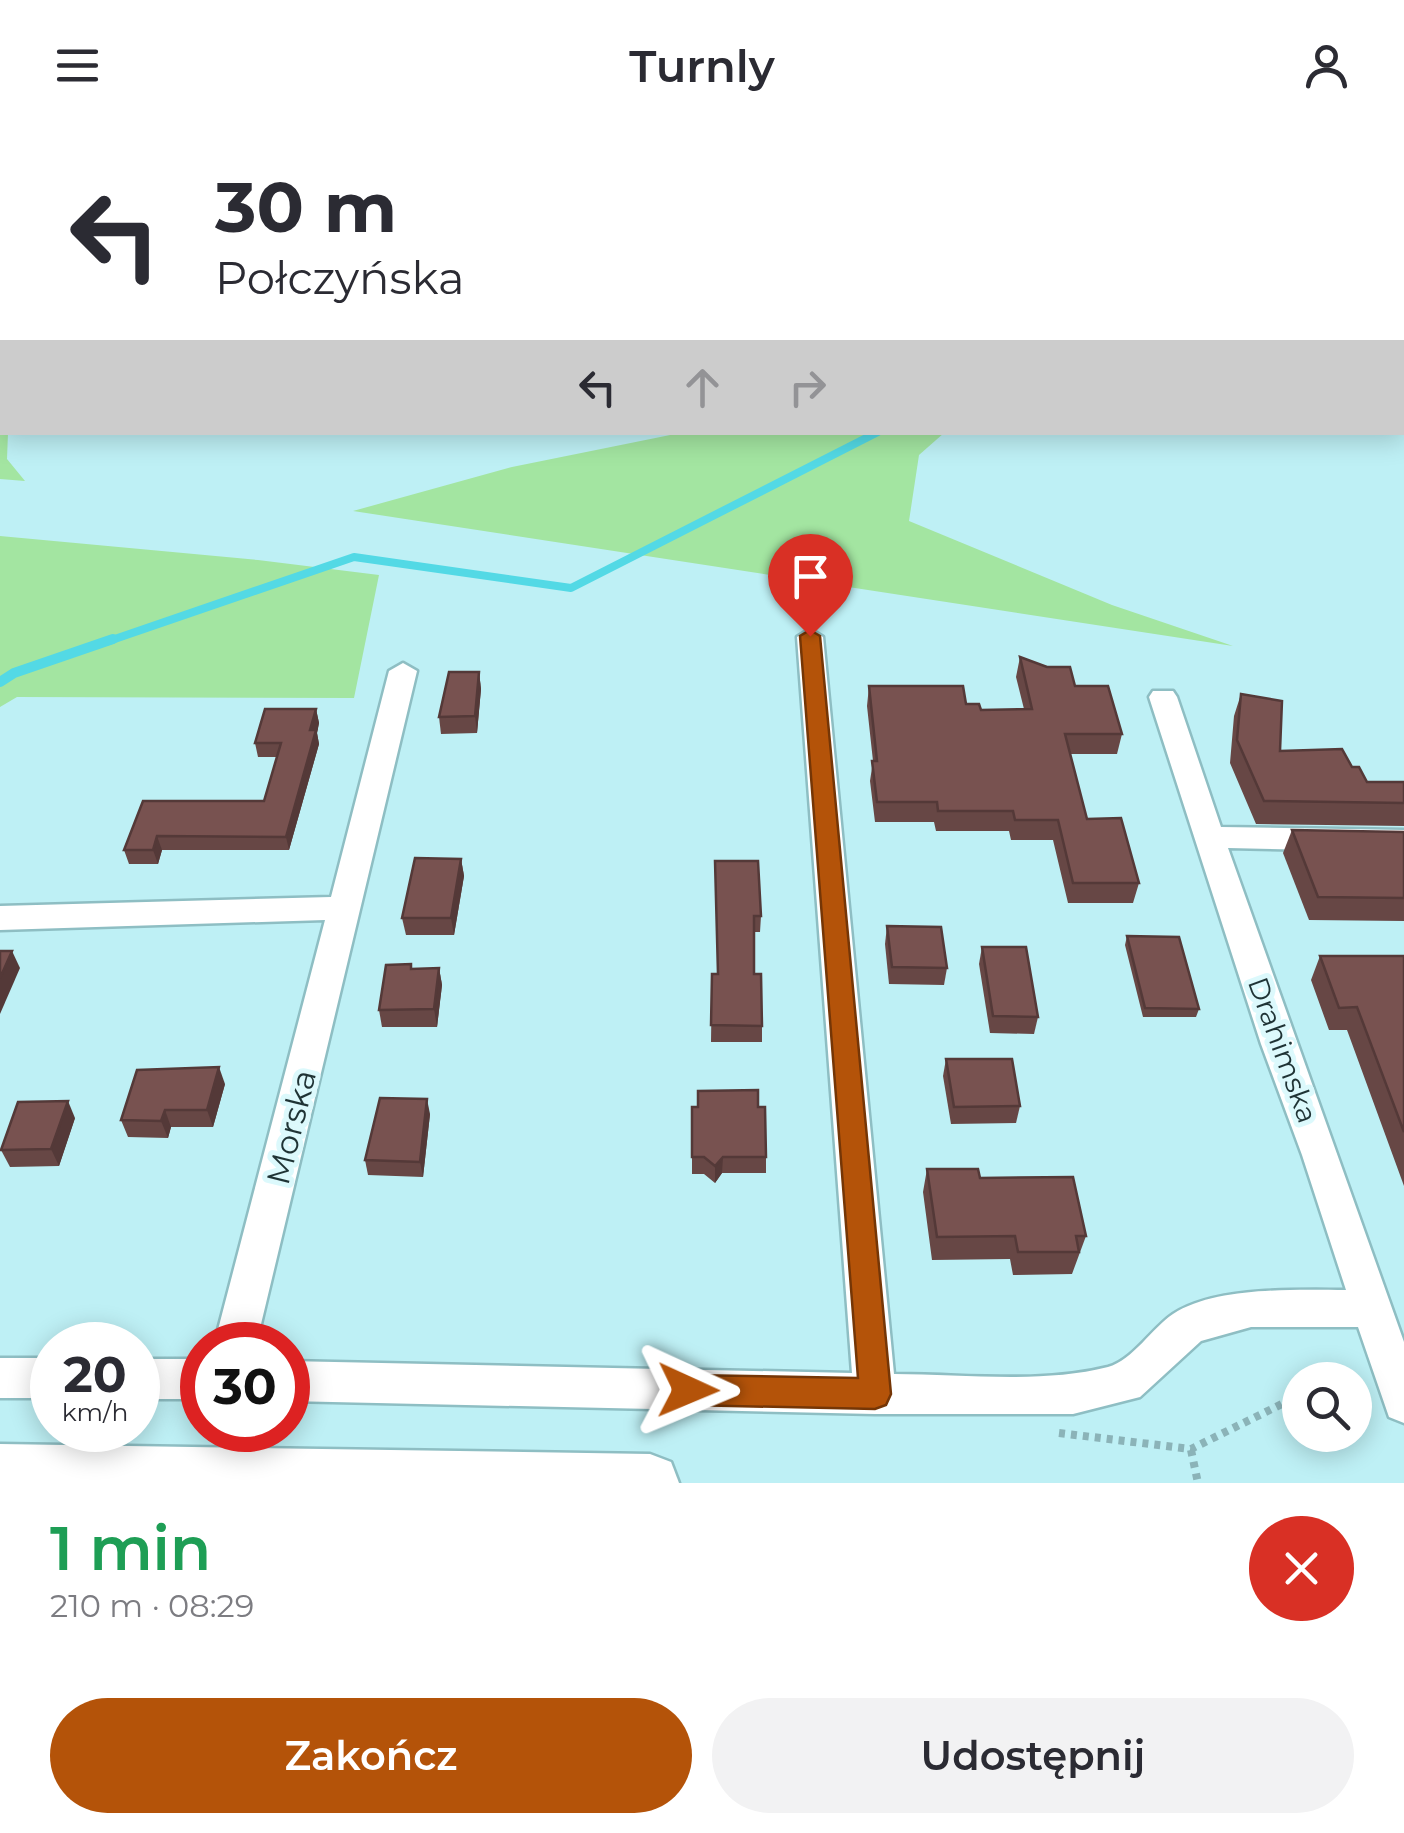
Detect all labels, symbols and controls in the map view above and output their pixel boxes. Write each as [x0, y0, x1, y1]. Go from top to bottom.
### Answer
icon: menu [50, 38, 105, 93]
text: Turnly [629, 38, 775, 93]
icon: person [1299, 38, 1354, 93]
text: 30 m [215, 164, 397, 250]
icon: left [50, 170, 180, 300]
text: Połczyńska [215, 250, 465, 305]
icon: left [570, 360, 625, 415]
icon: ahead [675, 360, 730, 415]
icon: right [780, 360, 835, 415]
pin [768, 534, 853, 637]
icon: arrive [783, 549, 838, 604]
street label: Drahimska [1241, 973, 1325, 1127]
street label: Morska [258, 1066, 324, 1188]
speed limit sign: 30 [180, 1322, 310, 1452]
position arrow [636, 1338, 740, 1442]
text: 20 [63, 1344, 127, 1405]
map controls [1282, 1362, 1372, 1452]
button: search [1282, 1362, 1372, 1452]
text: km/h [62, 1397, 128, 1427]
text: 1 min [50, 1512, 211, 1585]
button: close [1249, 1516, 1354, 1621]
text: 210 m · 08:29 [50, 1586, 254, 1625]
button: Zakończ [50, 1698, 692, 1813]
button: Udostępnij [712, 1698, 1354, 1813]

